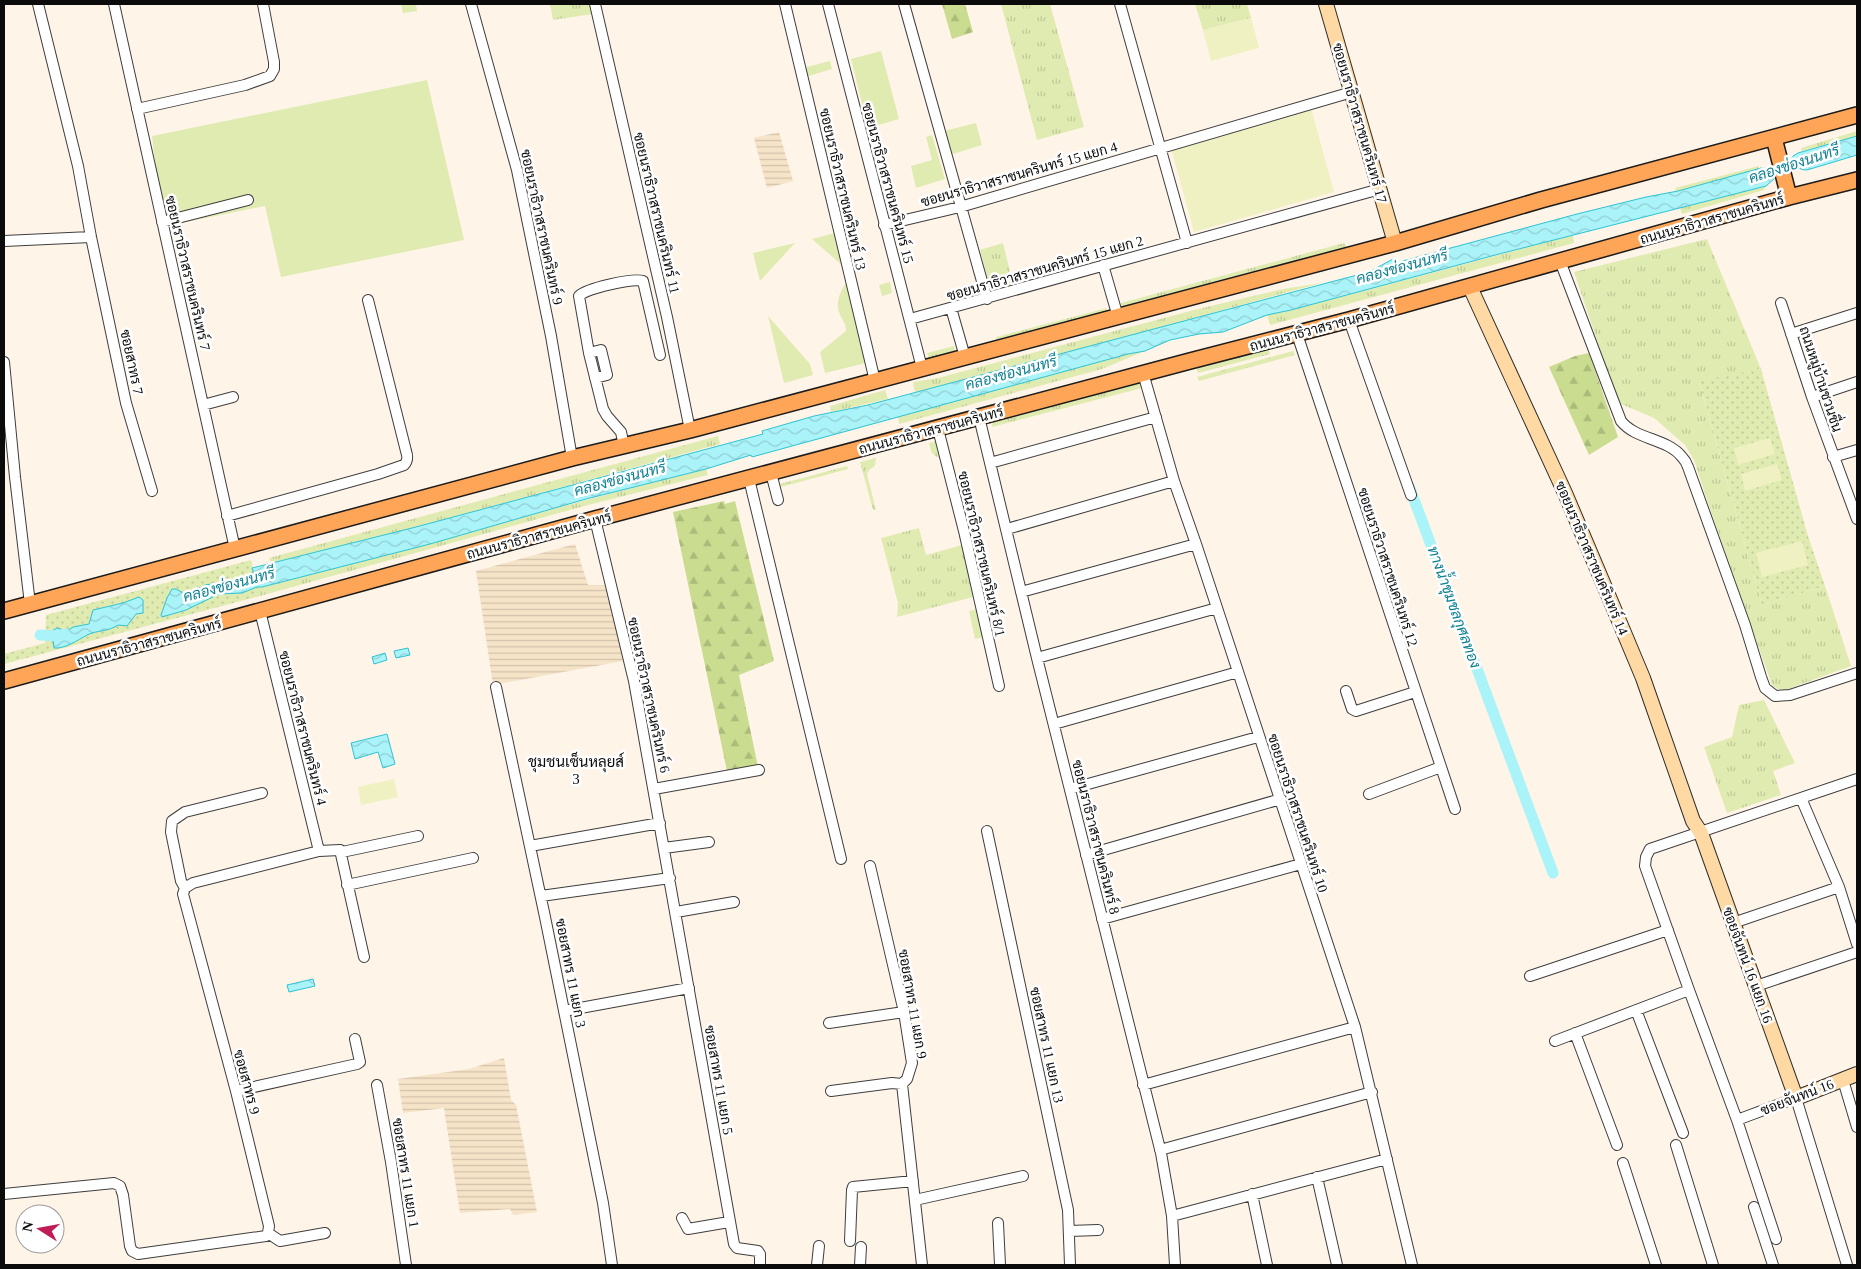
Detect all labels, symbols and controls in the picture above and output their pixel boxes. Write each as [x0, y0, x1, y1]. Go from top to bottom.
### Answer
street label: ซอยนราธิวาสราชนครินทร์ 17 [1329, 41, 1391, 205]
street label: ซอยนราธิวาสราชนครินทร์ 15 [859, 101, 918, 265]
street label: ซอยนราธิวาสราชนครินทร์ 13 [817, 106, 870, 271]
street label: ซอยนราธิวาสราชนครินทร์ 11 [631, 131, 684, 295]
street label: ซอยนราธิวาสราชนครินทร์ 15 แยก 4 [919, 137, 1119, 210]
water label: คลองช่องนนทรี [1746, 140, 1842, 186]
street label: ซอยนราธิวาสราชนครินทร์ 9 [518, 148, 567, 306]
street label: ถนนนราธิวาสราชนครินทร์ [1638, 190, 1786, 247]
street label: ซอยนราธิวาสราชนครินทร์ 7 [162, 194, 215, 352]
street label: ซอยนราธิวาสราชนครินทร์ 15 แยก 2 [945, 231, 1145, 304]
water label: คลองช่องนนทรี [1354, 245, 1451, 287]
street label: ถนนนราธิวาสราชนครินทร์ [1248, 299, 1396, 354]
street label: ถนนหมู่บ้านชวนชื่น [1794, 323, 1849, 435]
street label: ซอยสาทร 7 [117, 328, 146, 396]
water label: คลองช่องนนทรี [963, 351, 1060, 393]
street label: ถนนนราธิวาสราชนครินทร์ [857, 402, 1005, 457]
water label: คลองช่องนนทรี [572, 457, 669, 499]
street label: ซอยนราธิวาสราชนครินทร์ 8/1 [955, 469, 1010, 638]
street label: ซอยนราธิวาสราชนครินทร์ 14 [1552, 478, 1633, 637]
street label: ซอยนราธิวาสราชนครินทร์ 12 [1355, 485, 1422, 648]
street label: ถนนนราธิวาสราชนครินทร์ [465, 507, 613, 562]
water label: ทางน้ำชุมชลกุศลทอง [1422, 542, 1488, 671]
water label: คลองช่องนนทรี [181, 563, 278, 605]
street label: ถนนนราธิวาสราชนครินทร์ [75, 614, 223, 669]
street label: ซอยนราธิวาสราชนครินทร์ 6 [625, 616, 674, 774]
street label: ซอยนราธิวาสราชนครินทร์ 4 [276, 649, 331, 807]
street label: ซอยนราธิวาสราชนครินทร์ 10 [1265, 731, 1332, 894]
district label: ชุมชนเซ็นหลุยส์ 3 [528, 751, 624, 787]
street label: ซอยนราธิวาสราชนครินทร์ 8 [1069, 758, 1124, 916]
street label: ซอยจันทน์ 16 แยก 16 [1720, 904, 1777, 1025]
street label: ซอยสาทร 11 แยก 3 [553, 917, 588, 1029]
street label: ซอยสาทร 11 แยก 9 [895, 948, 930, 1060]
street label: ซอยสาทร 11 แยก 13 [1027, 986, 1066, 1104]
street label: ซอยสาทร 11 แยก 5 [701, 1024, 736, 1136]
street label: ซอยสาทร 9 [231, 1048, 262, 1116]
street label: ซอยจันทน์ 16 [1758, 1075, 1836, 1118]
street label: ซอยสาทร 11 แยก 1 [389, 1117, 422, 1229]
north arrow [15, 1204, 65, 1254]
text: N [19, 1220, 36, 1233]

